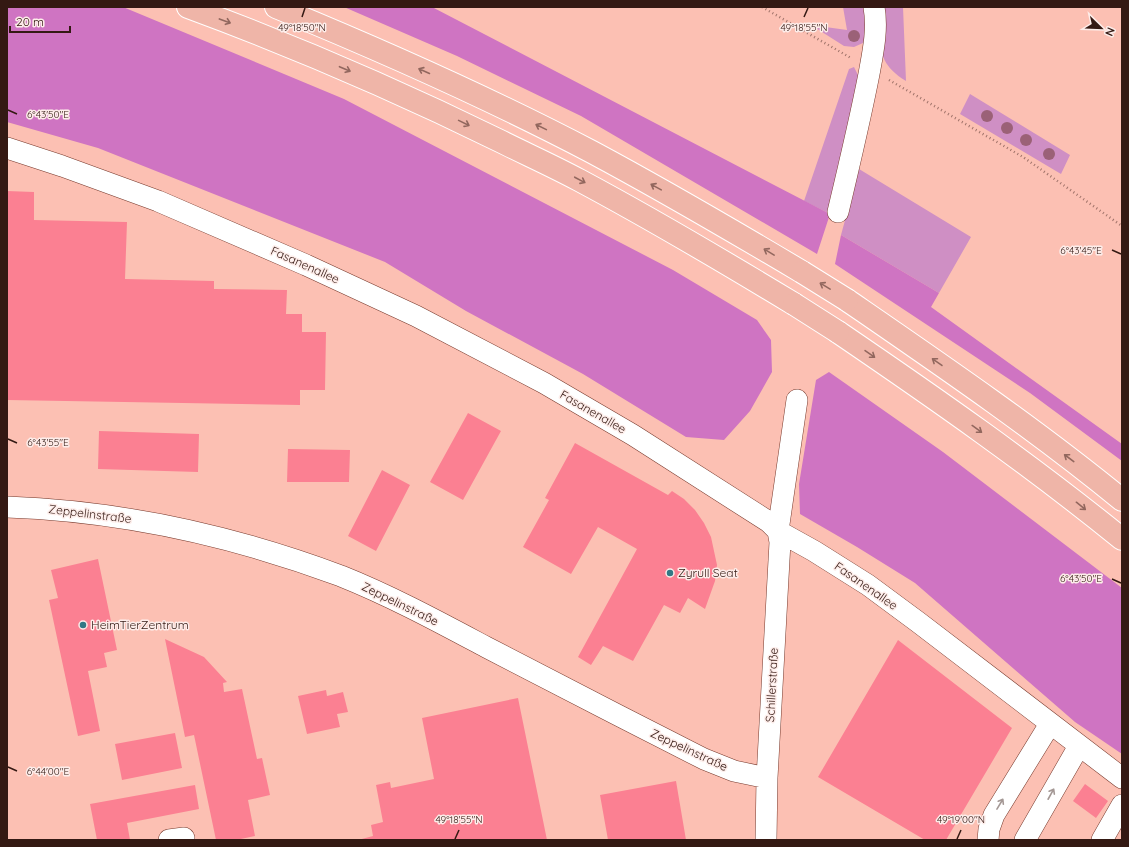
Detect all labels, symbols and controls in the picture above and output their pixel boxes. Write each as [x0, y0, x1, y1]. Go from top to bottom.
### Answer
scale bar [10, 8, 70, 34]
north arrow [1081, 8, 1121, 48]
text: 20 m [16, 14, 44, 29]
one-way arrow [218, 17, 230, 25]
text: 49°18'50"N [278, 21, 326, 34]
text: 49°18'55"N [780, 21, 828, 34]
text: N [1102, 25, 1118, 38]
one-way arrow [339, 66, 351, 74]
one-way arrow [418, 67, 430, 74]
text: 6°43'50"E [27, 108, 69, 121]
one-way arrow [457, 120, 469, 127]
one-way arrow [535, 123, 547, 130]
one-way arrow [574, 177, 586, 185]
one-way arrow [650, 183, 662, 191]
street label: Fasanenallee [268, 243, 342, 286]
text: 6°43'45"E [1060, 244, 1102, 257]
one-way arrow [763, 248, 775, 256]
one-way arrow [820, 282, 831, 290]
one-way arrow [865, 350, 876, 358]
one-way arrow [931, 358, 942, 366]
street label: Fasanenallee [558, 387, 629, 437]
one-way arrow [971, 424, 982, 433]
text: 6°43'55"E [27, 436, 69, 449]
one-way arrow [1064, 454, 1075, 463]
street label: Zeppelinstraße [48, 501, 133, 526]
one-way arrow [1076, 501, 1087, 510]
street label: Fasanenallee [832, 558, 901, 613]
place label: Zyrull Seat [678, 565, 738, 580]
marker: Zyrull Seat [665, 568, 675, 578]
text: 6°43'50"E [1060, 572, 1102, 585]
street label: Zeppelinstraße [359, 578, 441, 629]
place label: HeimTierZentrum [91, 617, 189, 632]
marker: HeimTierZentrum [78, 620, 88, 630]
street label: Schillerstraße [762, 647, 781, 723]
street label: Zeppelinstraße [648, 725, 730, 774]
text: 6°44'00"E [27, 765, 70, 778]
one-way arrow [1048, 788, 1056, 800]
one-way arrow [997, 798, 1005, 810]
text: 49°18'55"N [435, 813, 483, 826]
text: 49°19'00"N [937, 813, 985, 826]

